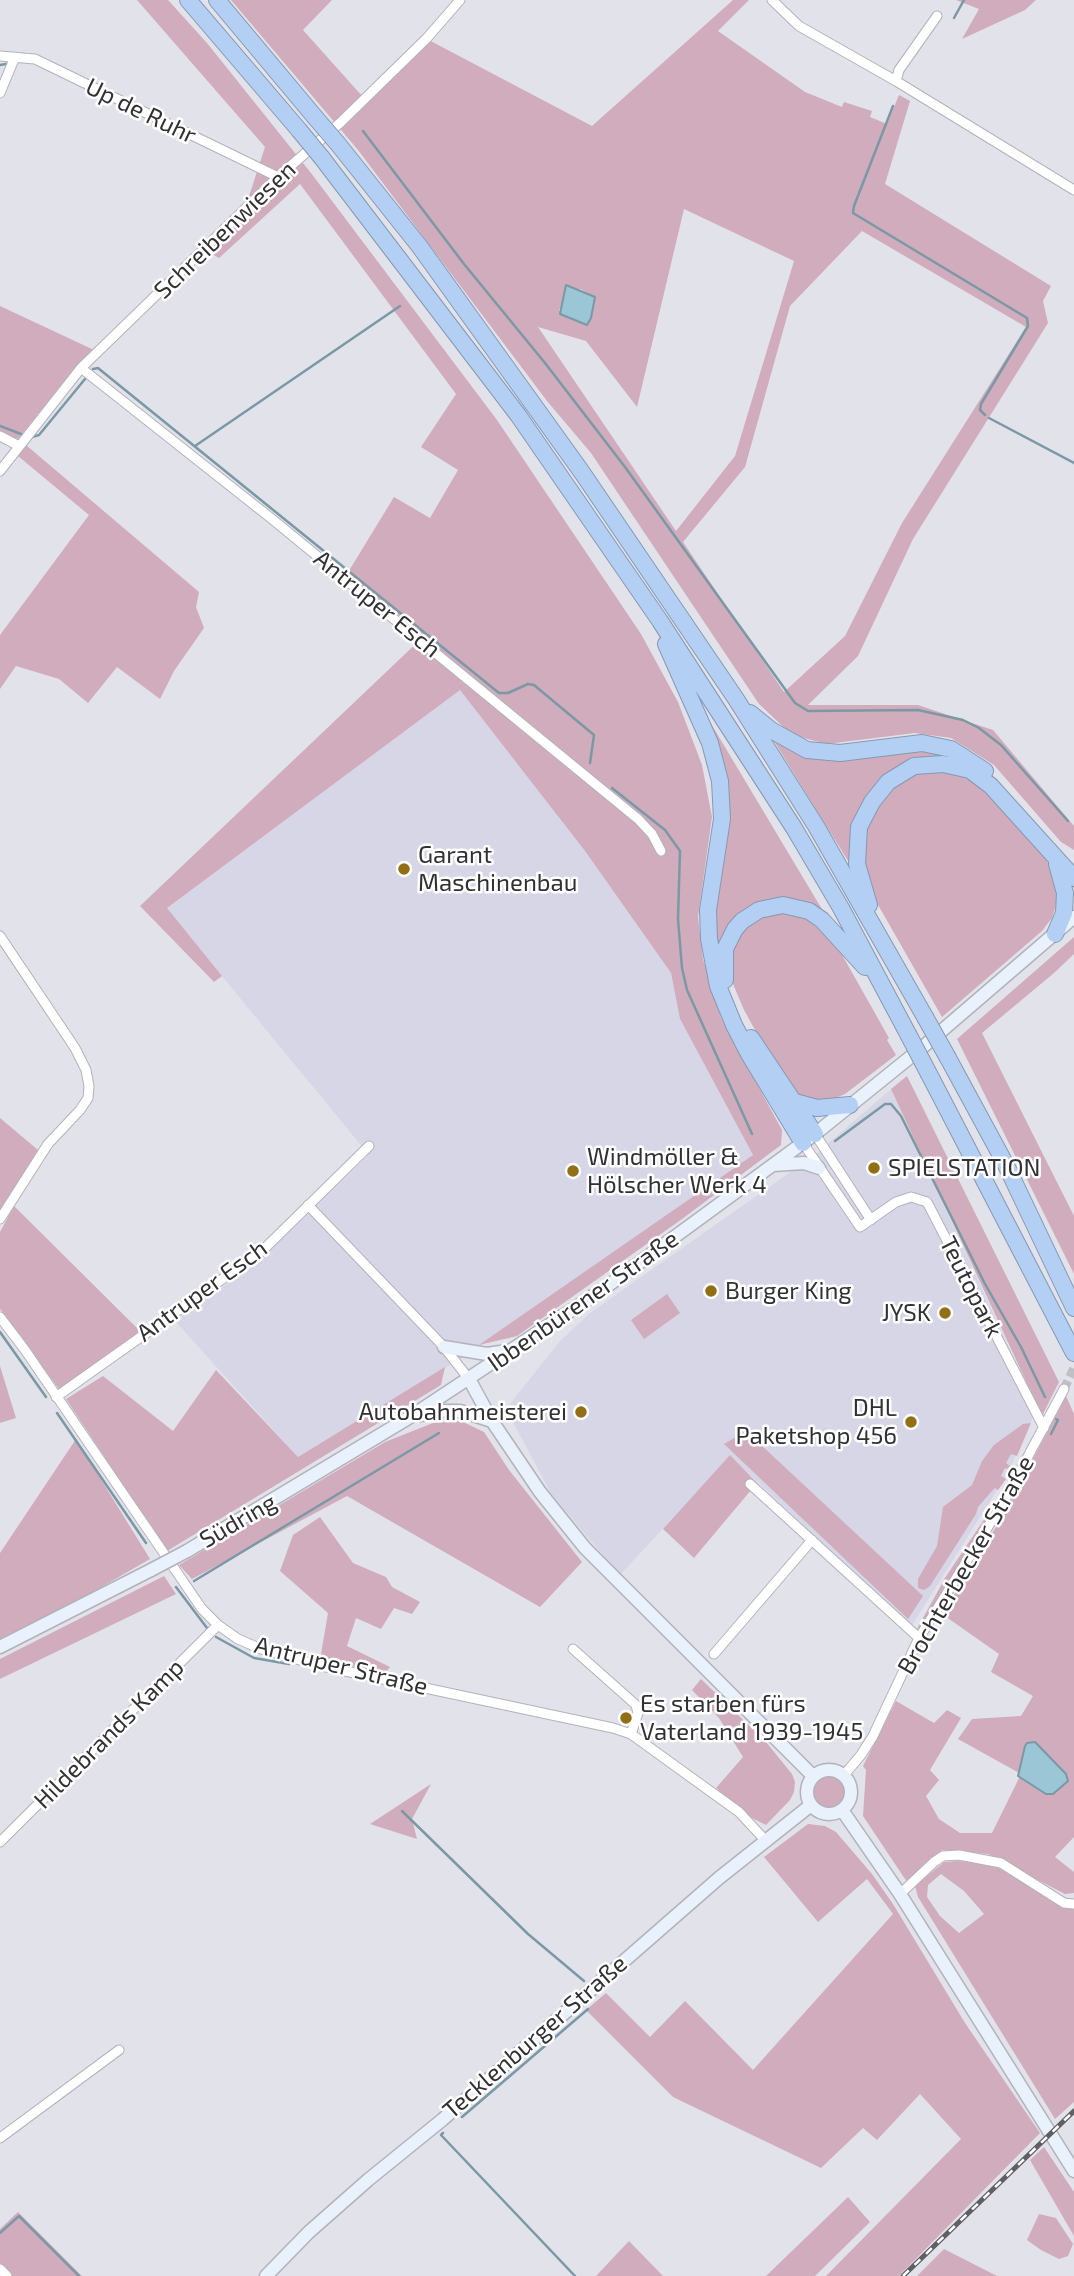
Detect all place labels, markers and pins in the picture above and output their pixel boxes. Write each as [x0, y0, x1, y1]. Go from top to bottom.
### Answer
place label: Garant Maschinenbau [418, 841, 577, 897]
marker: Garant Maschinenbau [396, 861, 412, 877]
place label: Windmöller & Hölscher Werk 4 [587, 1143, 767, 1199]
place label: SPIELSTATION [888, 1154, 1040, 1182]
marker: SPIELSTATION [866, 1160, 882, 1176]
marker: Windmöller & Hölscher Werk 4 [565, 1163, 581, 1179]
place label: Burger King [725, 1277, 852, 1305]
marker: Burger King [703, 1283, 719, 1299]
place label: JYSK [882, 1299, 931, 1327]
marker: JYSK [937, 1305, 953, 1321]
place label: DHL Paketshop 456 [735, 1394, 897, 1450]
place label: Autobahnmeisterei [359, 1398, 567, 1426]
marker: Autobahnmeisterei [573, 1404, 589, 1420]
marker: DHL Paketshop 456 [903, 1414, 919, 1430]
place label: Es starben fürs Vaterland 1939-1945 [640, 1690, 863, 1746]
marker: Es starben fürs Vaterland 1939-1945 [618, 1710, 634, 1726]

